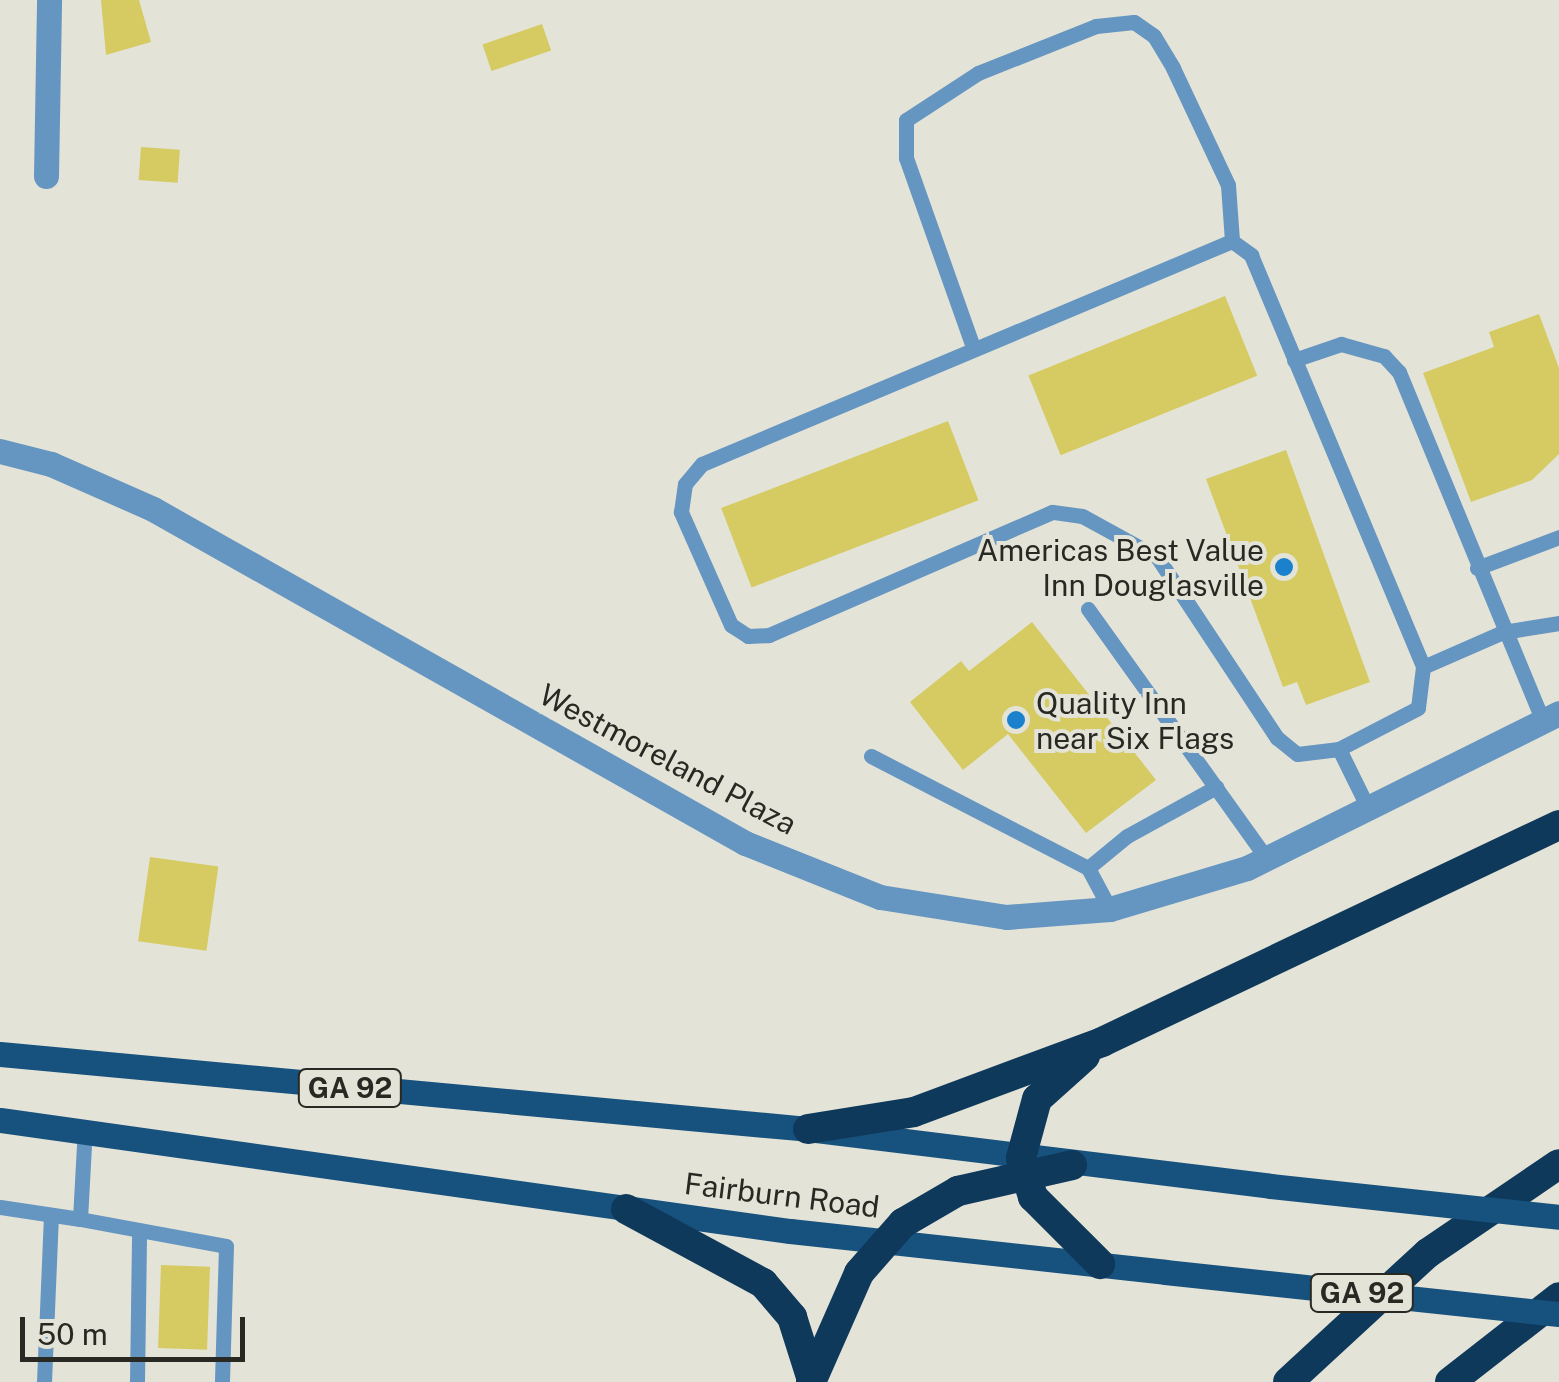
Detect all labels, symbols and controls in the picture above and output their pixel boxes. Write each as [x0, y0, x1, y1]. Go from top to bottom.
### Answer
place label: Americas Best Value Inn Douglasville [976, 532, 1264, 602]
marker: Americas Best Value Inn Douglasville [1273, 556, 1295, 578]
street label: Westmoreland Plaza [533, 676, 803, 842]
place label: Quality Inn near Six Flags [1036, 685, 1234, 756]
marker: Quality Inn near Six Flags [1005, 709, 1027, 731]
road number: GA 92 [298, 1065, 402, 1111]
street label: Fairburn Road [682, 1165, 882, 1225]
road number: GA 92 [1310, 1270, 1414, 1316]
scale bar [25, 1297, 250, 1359]
text: 50 m [37, 1316, 108, 1352]

